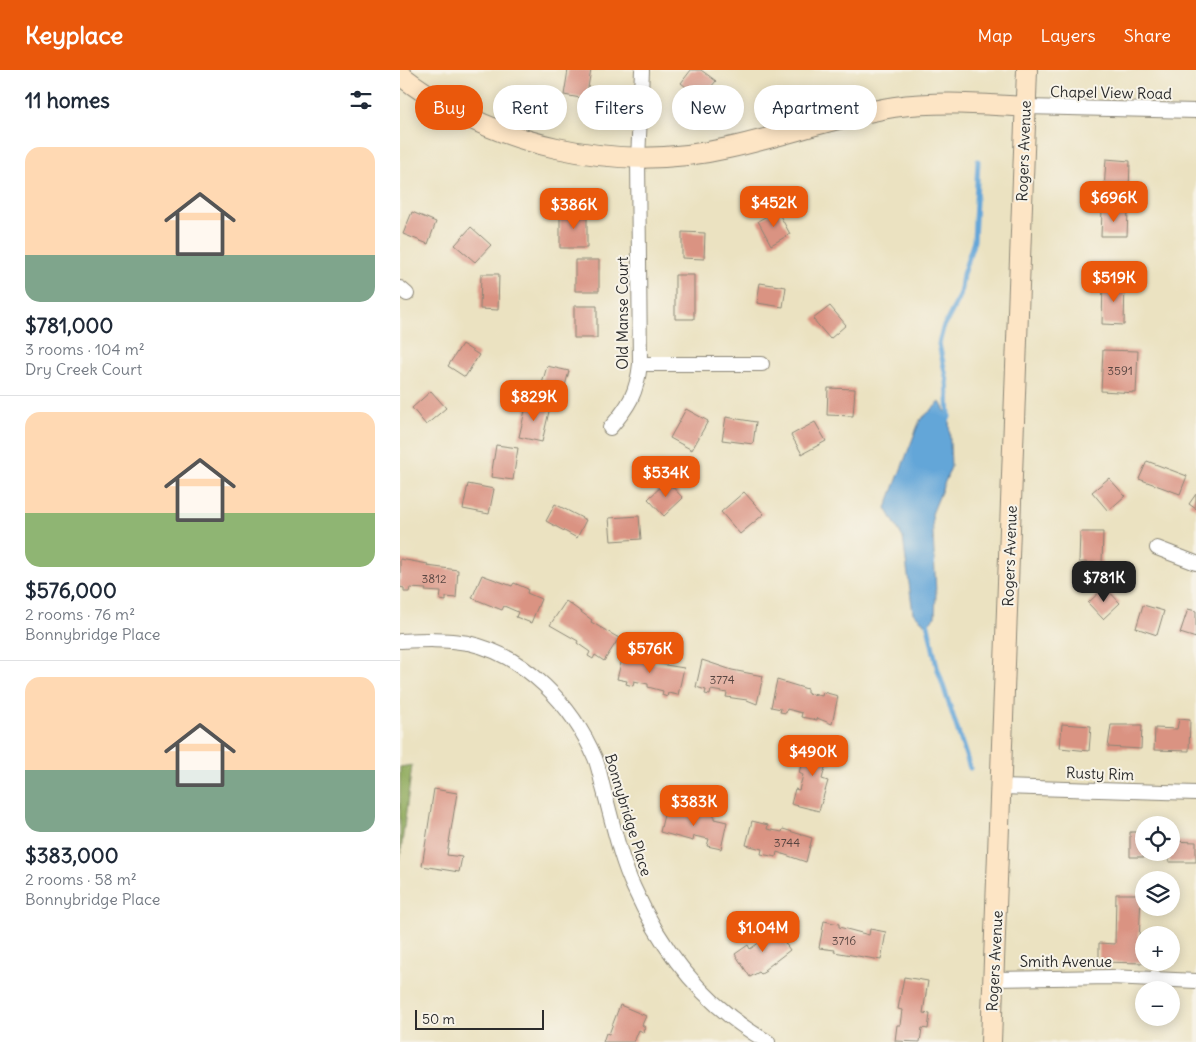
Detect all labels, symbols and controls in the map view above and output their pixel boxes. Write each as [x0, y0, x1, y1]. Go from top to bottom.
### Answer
text: Keyplace [25, 20, 123, 50]
text: Map [977, 24, 1012, 47]
text: Layers [1040, 24, 1096, 47]
text: Share [1124, 24, 1171, 47]
street label: Chapel View Road [1050, 82, 1172, 103]
chip: Buy [415, 85, 483, 130]
chip: Rent [493, 85, 567, 130]
chip: Filters [577, 85, 662, 130]
chip: New [672, 85, 744, 130]
chip: Apartment [754, 85, 877, 130]
icon: filters [347, 86, 375, 114]
text: 11 homes [25, 87, 110, 114]
street label: Rogers Avenue [1012, 100, 1035, 202]
icon: home [155, 179, 245, 269]
pin: $696K [1079, 180, 1149, 223]
pin: $452K [739, 186, 809, 228]
text: $696K [1091, 187, 1137, 207]
pin: $386K [539, 188, 609, 230]
text: $452K [751, 192, 797, 212]
text: $386K [551, 194, 597, 214]
street label: Old Manse Court [613, 256, 632, 370]
pin: $519K [1079, 260, 1149, 303]
text: $519K [1092, 267, 1136, 287]
text: $781,000 [25, 312, 113, 339]
text: 3 rooms · 104 m² [25, 339, 145, 359]
text: Dry Creek Court [25, 359, 142, 379]
house number: 3591 [1107, 363, 1133, 378]
pin: $829K [499, 380, 569, 422]
text: $829K [511, 386, 557, 406]
icon: home [155, 445, 245, 535]
pin: $534K [631, 456, 701, 498]
text: $534K [643, 462, 689, 482]
street label: Rogers Avenue [998, 505, 1021, 607]
pin: $781K [1069, 560, 1139, 603]
text: $781K [1083, 567, 1125, 587]
house number: 3812 [421, 571, 447, 586]
text: $576,000 [25, 577, 117, 604]
text: 2 rooms · 76 m² [25, 604, 135, 624]
text: Bonnybridge Place [25, 624, 160, 644]
pin: $576K [615, 632, 685, 674]
text: $576K [628, 638, 672, 658]
house number: 3774 [709, 672, 735, 687]
icon: home [155, 710, 245, 800]
pin: $490K [778, 734, 848, 777]
text: $490K [789, 741, 837, 761]
street label: Bonnybridge Place [601, 751, 656, 878]
street label: Rusty Rim [1066, 763, 1134, 784]
pin: $383K [659, 784, 729, 827]
text: $383K [671, 791, 717, 811]
map controls [1135, 816, 1180, 1026]
button: locate [1135, 816, 1180, 861]
house number: 3744 [774, 835, 800, 850]
text: $383,000 [25, 842, 118, 869]
text: 2 rooms · 58 m² [25, 869, 137, 889]
button: layers [1135, 871, 1180, 916]
text: Bonnybridge Place [25, 889, 160, 909]
pin: $1.04M [722, 910, 804, 953]
street label: Rogers Avenue [982, 910, 1007, 1012]
text: $1.04M [737, 917, 789, 937]
button: + [1135, 926, 1180, 971]
house number: 3716 [832, 933, 856, 948]
street label: Smith Avenue [1020, 952, 1112, 971]
button: − [1135, 981, 1180, 1026]
scale bar [415, 1007, 544, 1030]
text: 50 m [422, 1010, 455, 1028]

